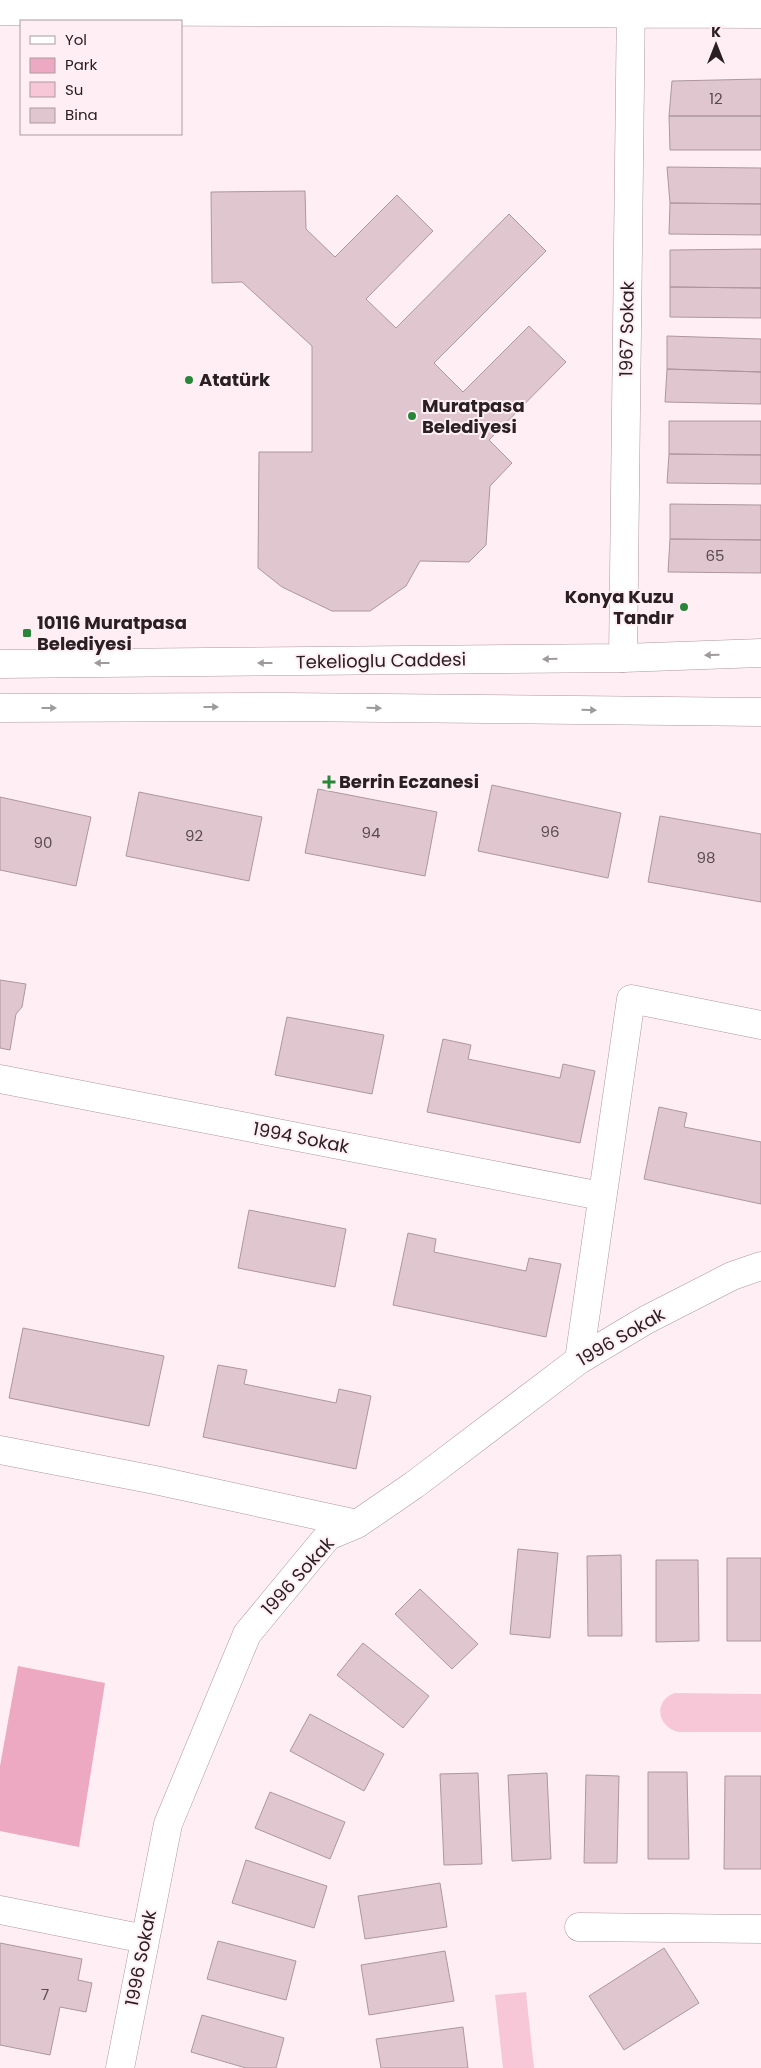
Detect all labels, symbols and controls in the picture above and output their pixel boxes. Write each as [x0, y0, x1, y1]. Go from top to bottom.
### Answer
legend [20, 20, 182, 135]
north arrow [691, 20, 741, 70]
text: K [711, 22, 721, 42]
text: Yol [65, 29, 87, 50]
text: Park [65, 54, 97, 75]
text: Su [65, 79, 83, 100]
house number: 12 [709, 88, 723, 109]
text: Bina [65, 104, 98, 125]
street label: 1967 Sokak [613, 280, 640, 377]
place label: Atatürk [199, 367, 271, 392]
marker: Atatürk [183, 374, 195, 386]
place label: Muratpasa Belediyesi [422, 393, 525, 439]
marker: Muratpasa Belediyesi [406, 410, 418, 422]
house number: 65 [706, 545, 724, 566]
place label: Konya Kuzu Tandır [565, 584, 674, 630]
marker: Konya Kuzu Tandır [678, 601, 690, 613]
place label: 10116 Muratpasa Belediyesi [37, 610, 187, 656]
marker: 10116 Muratpasa Belediyesi [21, 627, 33, 639]
street label: Tekelioglu Caddesi [296, 647, 466, 674]
one-way arrow [704, 651, 720, 659]
one-way arrow [542, 655, 558, 663]
one-way arrow [94, 659, 110, 667]
one-way arrow [257, 659, 273, 667]
one-way arrow [203, 703, 219, 711]
one-way arrow [41, 704, 57, 712]
one-way arrow [366, 704, 382, 712]
one-way arrow [581, 706, 597, 714]
place label: Berrin Eczanesi [339, 769, 479, 794]
marker: Berrin Eczanesi [323, 776, 335, 788]
house number: 96 [541, 821, 559, 842]
house number: 94 [362, 822, 380, 843]
house number: 92 [185, 825, 203, 846]
house number: 90 [34, 832, 52, 853]
house number: 98 [697, 847, 715, 868]
street label: 1994 Sokak [251, 1116, 352, 1159]
street label: 1996 Sokak [572, 1301, 670, 1372]
street label: 1996 Sokak [256, 1531, 340, 1620]
street label: 1996 Sokak [119, 1907, 162, 2008]
house number: 7 [41, 1984, 49, 2005]

